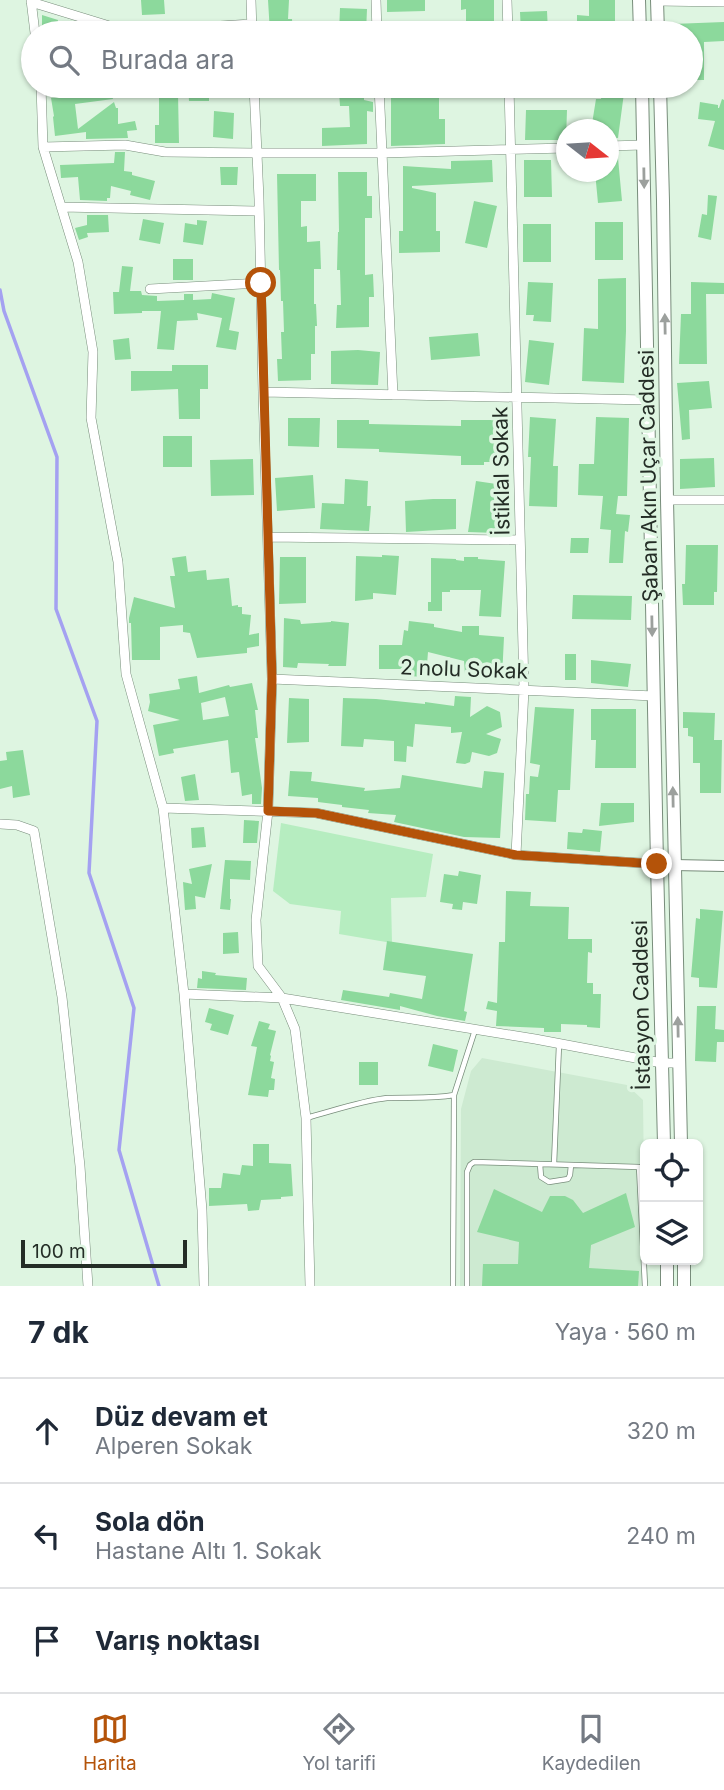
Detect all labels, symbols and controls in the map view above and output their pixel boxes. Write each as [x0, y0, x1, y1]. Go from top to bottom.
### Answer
search box [21, 21, 703, 98]
icon: search [45, 41, 83, 79]
text: Burada ara [101, 44, 235, 75]
north arrow [556, 119, 619, 182]
one-way arrow [638, 168, 650, 190]
route start [245, 267, 276, 298]
one-way arrow [659, 313, 671, 335]
street label: Şaban Akın Uçar Caddesi [633, 350, 663, 602]
street label: İstiklal Sokak [486, 406, 515, 536]
one-way arrow [647, 616, 658, 638]
street label: 2 nolu Sokak [400, 654, 529, 684]
one-way arrow [667, 785, 679, 807]
route end [641, 848, 672, 879]
street label: İstasyon Caddesi [626, 920, 655, 1090]
one-way arrow [672, 1016, 684, 1038]
map controls [640, 1139, 703, 1265]
button: locate [640, 1139, 703, 1202]
button: layers [640, 1202, 703, 1265]
scale bar [21, 1237, 187, 1269]
text: 100 m [32, 1240, 86, 1263]
text: 7 dk [28, 1314, 89, 1350]
text: Yaya · 560 m [555, 1318, 696, 1346]
text: Düz devam et [95, 1401, 268, 1432]
icon: ahead [28, 1412, 66, 1450]
text: 320 m [627, 1417, 696, 1445]
text: Alperen Sokak [95, 1432, 252, 1460]
text: Sola dön [95, 1506, 205, 1537]
icon: left [28, 1517, 66, 1555]
text: 240 m [626, 1522, 696, 1550]
text: Hastane Altı 1. Sokak [95, 1537, 322, 1565]
icon: arrive [28, 1622, 66, 1660]
text: Varış noktası [95, 1625, 260, 1656]
tab: Harita [83, 1710, 137, 1775]
tab: Yol tarifi [303, 1710, 376, 1775]
tab: Kaydedilen [542, 1710, 641, 1775]

